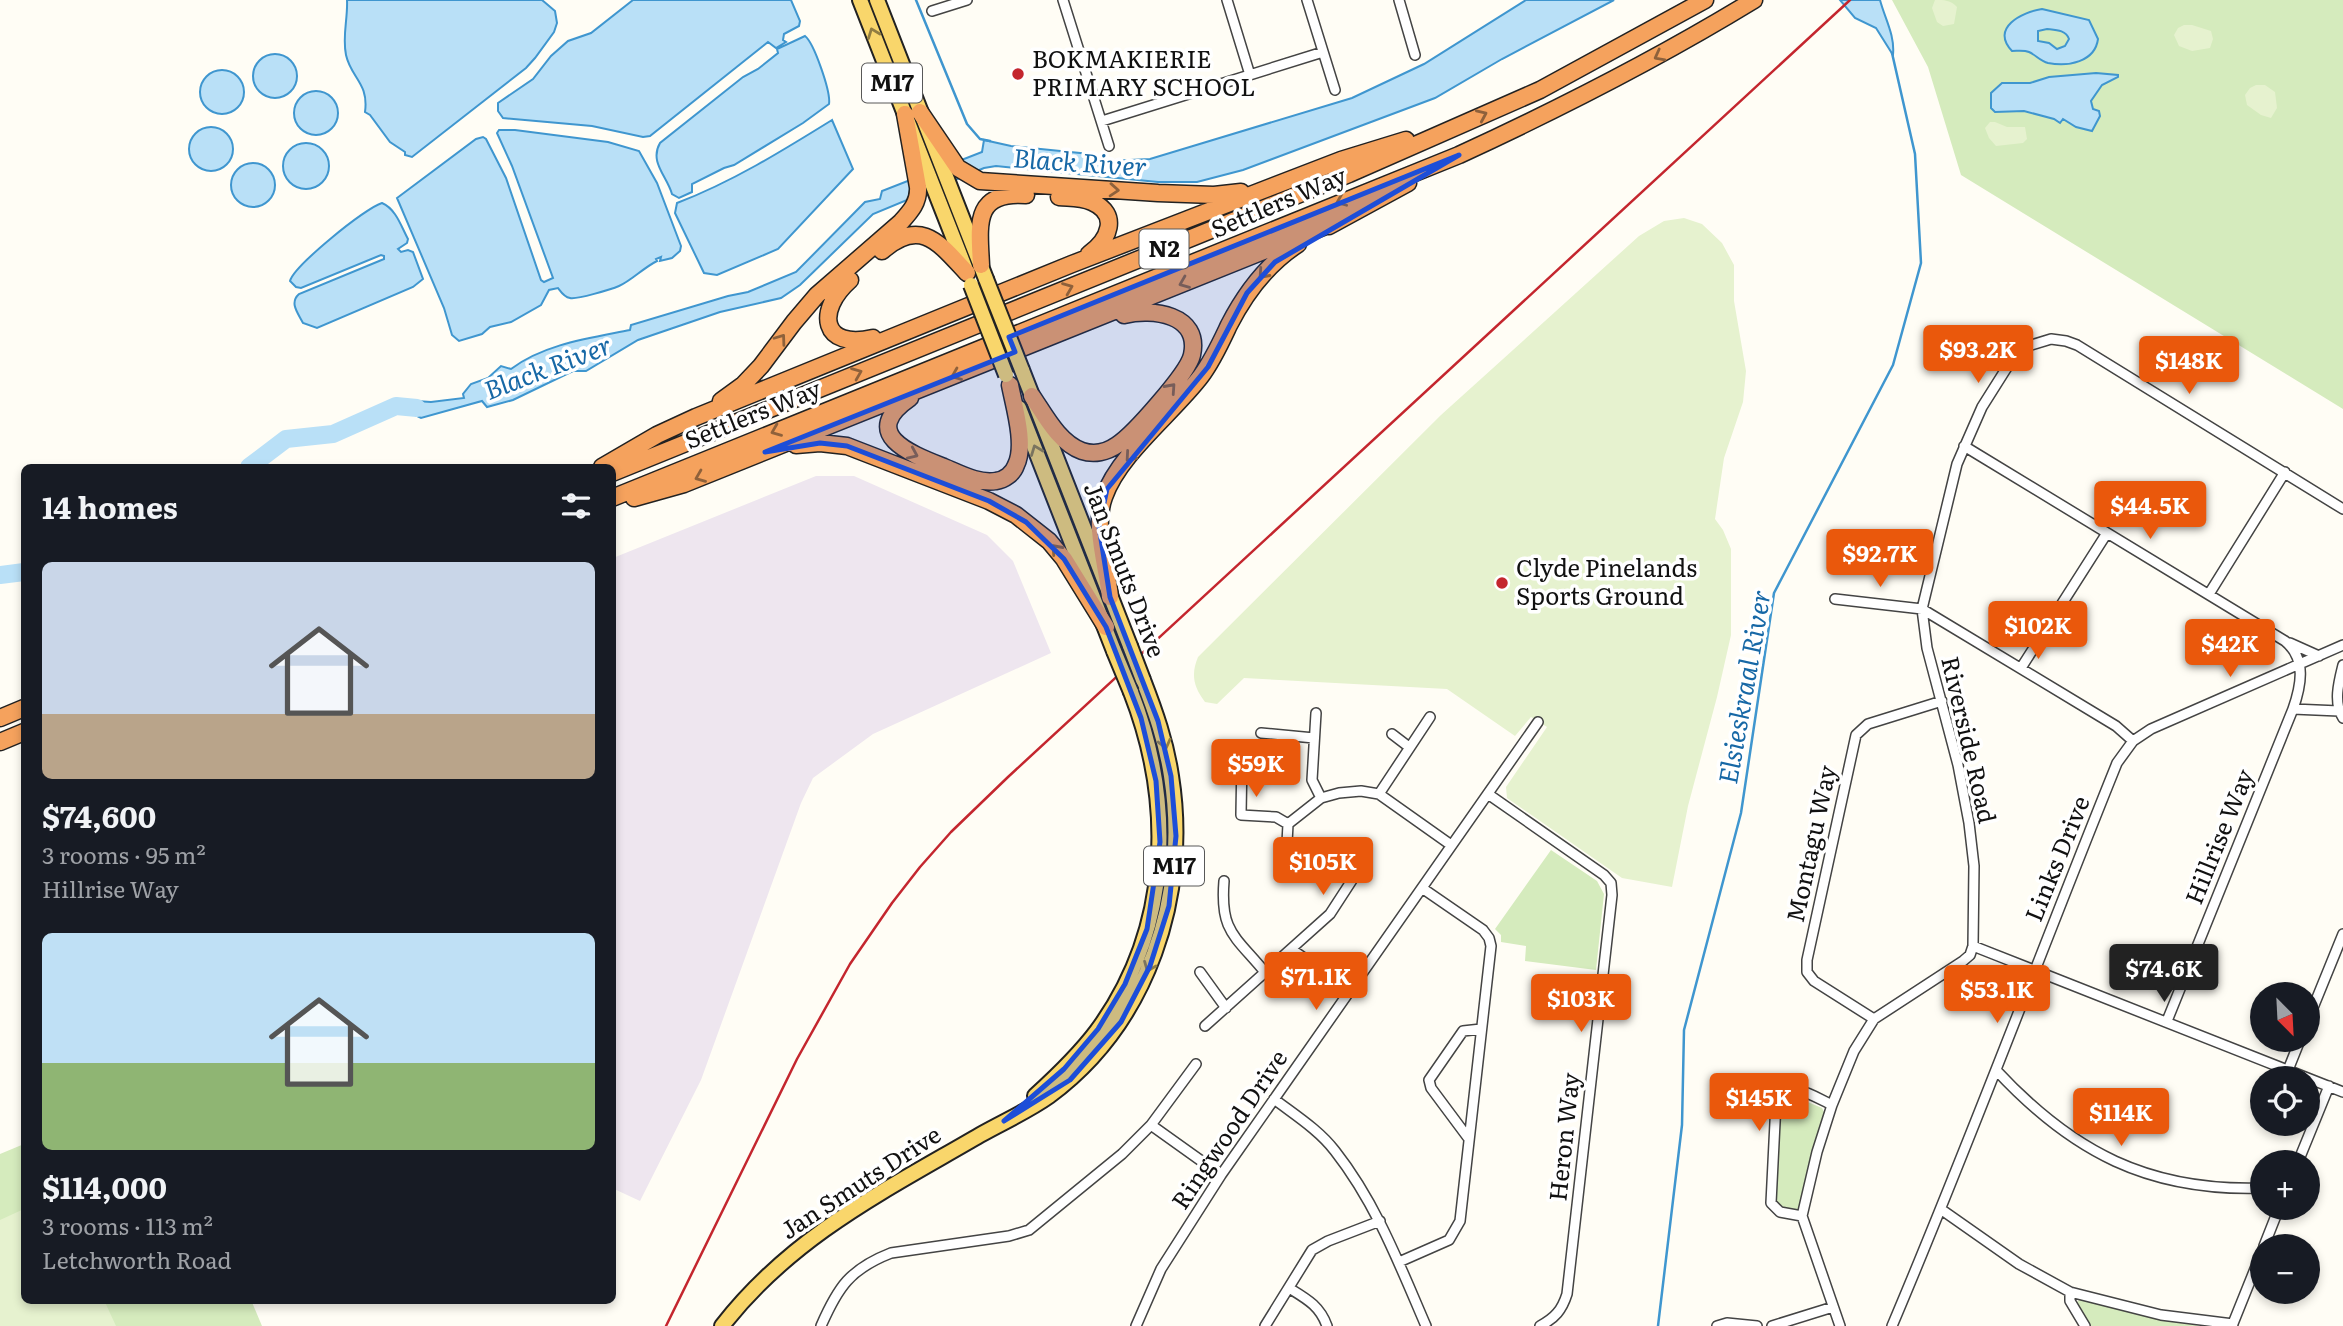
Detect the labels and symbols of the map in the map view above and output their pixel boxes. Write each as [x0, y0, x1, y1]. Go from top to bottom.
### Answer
one-way arrow [868, 28, 882, 40]
place label: BOKMAKIERIE PRIMARY SCHOOL [1032, 40, 1256, 103]
one-way arrow [1654, 48, 1667, 61]
road number: M17 [862, 64, 922, 102]
marker: BOKMAKIERIE PRIMARY SCHOOL [1010, 66, 1026, 82]
one-way arrow [1474, 109, 1487, 123]
water label: Black River [1012, 136, 1148, 185]
street label: Settlers Way [1205, 156, 1351, 245]
one-way arrow [1109, 182, 1120, 197]
one-way arrow [1336, 193, 1349, 207]
road number: N2 [1140, 230, 1188, 268]
one-way arrow [1259, 266, 1271, 279]
one-way arrow [1179, 275, 1191, 289]
one-way arrow [1061, 282, 1073, 296]
water label: Black River [478, 323, 617, 408]
pin: $93.2K [1921, 326, 2035, 385]
one-way arrow [773, 334, 786, 347]
pin: $148K [2140, 336, 2238, 396]
one-way arrow [851, 367, 863, 381]
one-way arrow [950, 367, 962, 381]
street label: Settlers Way [679, 369, 826, 456]
one-way arrow [1163, 383, 1175, 396]
one-way arrow [770, 422, 782, 436]
one-way arrow [1031, 445, 1045, 457]
one-way arrow [906, 446, 918, 460]
one-way arrow [1126, 448, 1138, 461]
one-way arrow [695, 469, 707, 483]
street label: Jan Smuts Drive [1077, 476, 1176, 662]
pin: $44.5K [2093, 482, 2207, 541]
pin: $92.7K [1823, 530, 1937, 589]
one-way arrow [1052, 544, 1064, 557]
place label: Clyde Pinelands Sports Ground [1516, 549, 1697, 612]
marker: Clyde Pinelands Sports Ground [1494, 575, 1510, 591]
water label: Elsieskraal River [1706, 586, 1779, 787]
pin: $102K [1989, 602, 2087, 661]
pin: $42K [2189, 620, 2271, 679]
street label: Riverside Road [1934, 652, 2007, 827]
one-way arrow [1157, 738, 1171, 750]
pin: $59K [1215, 740, 1297, 799]
street label: Montagu Way [1776, 762, 1843, 925]
street label: Hillrise Way [2175, 763, 2261, 909]
street label: Links Drive [2015, 790, 2097, 926]
pin: $105K [1274, 838, 1372, 897]
road number: M17 [1144, 846, 1204, 886]
pin: $74.6K [2107, 944, 2221, 1004]
pin: $71.1K [1259, 953, 1373, 1012]
one-way arrow [1144, 960, 1158, 972]
pin: $53.1K [1940, 965, 2054, 1025]
pin: $103K [1532, 974, 1630, 1034]
north arrow [2250, 982, 2320, 1052]
street label: Ringwood Drive [1162, 1042, 1294, 1215]
street label: Heron Way [1538, 1071, 1587, 1203]
pin: $145K [1710, 1074, 1808, 1133]
pin: $114K [2072, 1088, 2170, 1148]
street label: Jan Smuts Drive [772, 1116, 947, 1246]

